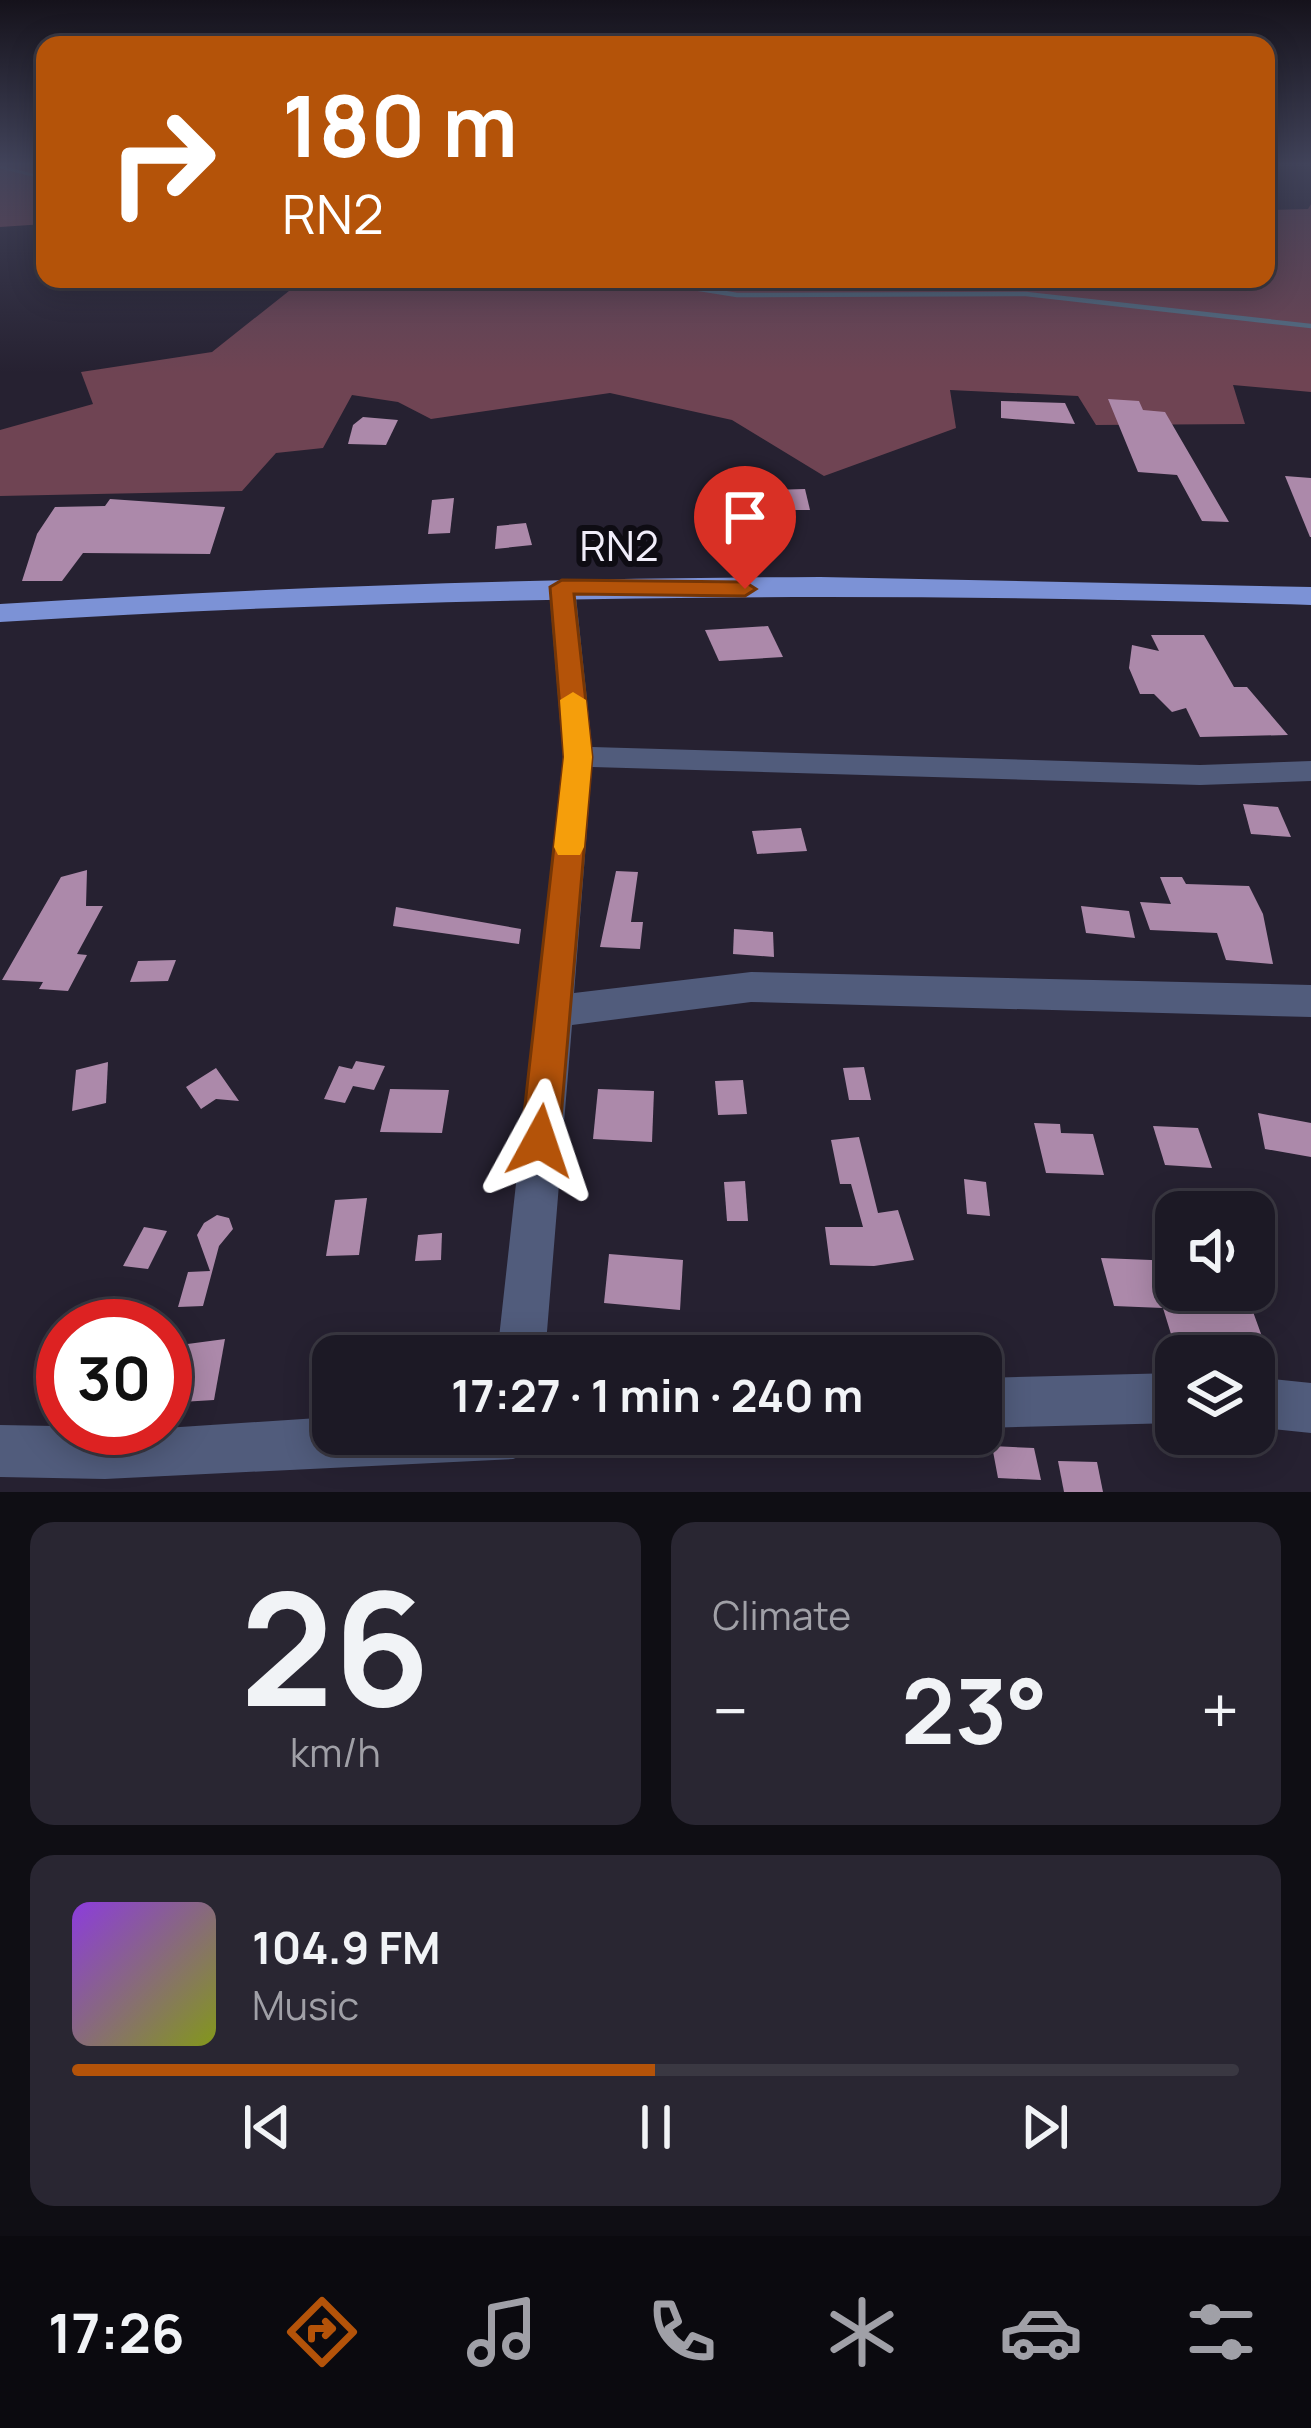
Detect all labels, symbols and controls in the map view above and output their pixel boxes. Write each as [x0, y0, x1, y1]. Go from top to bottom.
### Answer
text: 180 m [282, 67, 518, 182]
icon: right [84, 84, 240, 240]
text: RN2 [282, 176, 384, 250]
pin [694, 466, 796, 589]
icon: arrive [712, 484, 778, 550]
street label: RN2 [579, 516, 659, 574]
position arrow [477, 1078, 603, 1204]
map controls [1155, 1191, 1275, 1455]
button: sound [1155, 1191, 1275, 1311]
speed limit sign: 30 [36, 1299, 192, 1455]
button: layers [1155, 1335, 1275, 1455]
text: 17:27 · 1 min · 240 m [451, 1364, 863, 1426]
text: 26 [240, 1540, 430, 1753]
text: Climate [713, 1588, 851, 1642]
text: 23° [901, 1648, 1048, 1771]
text: − [713, 1665, 748, 1755]
text: + [1201, 1665, 1239, 1755]
text: km/h [290, 1725, 381, 1779]
text: 104.9 FM [252, 1916, 440, 1978]
text: Music [252, 1978, 359, 2032]
icon: previous [234, 2094, 300, 2160]
icon: pause [623, 2094, 689, 2160]
icon: next [1012, 2094, 1078, 2160]
icon: directions [280, 2290, 364, 2374]
icon: music [460, 2290, 544, 2374]
icon: phone [640, 2290, 724, 2374]
icon: climate [820, 2290, 904, 2374]
icon: car [999, 2290, 1083, 2374]
icon: filters [1179, 2290, 1263, 2374]
text: 17:26 [48, 2295, 185, 2369]

